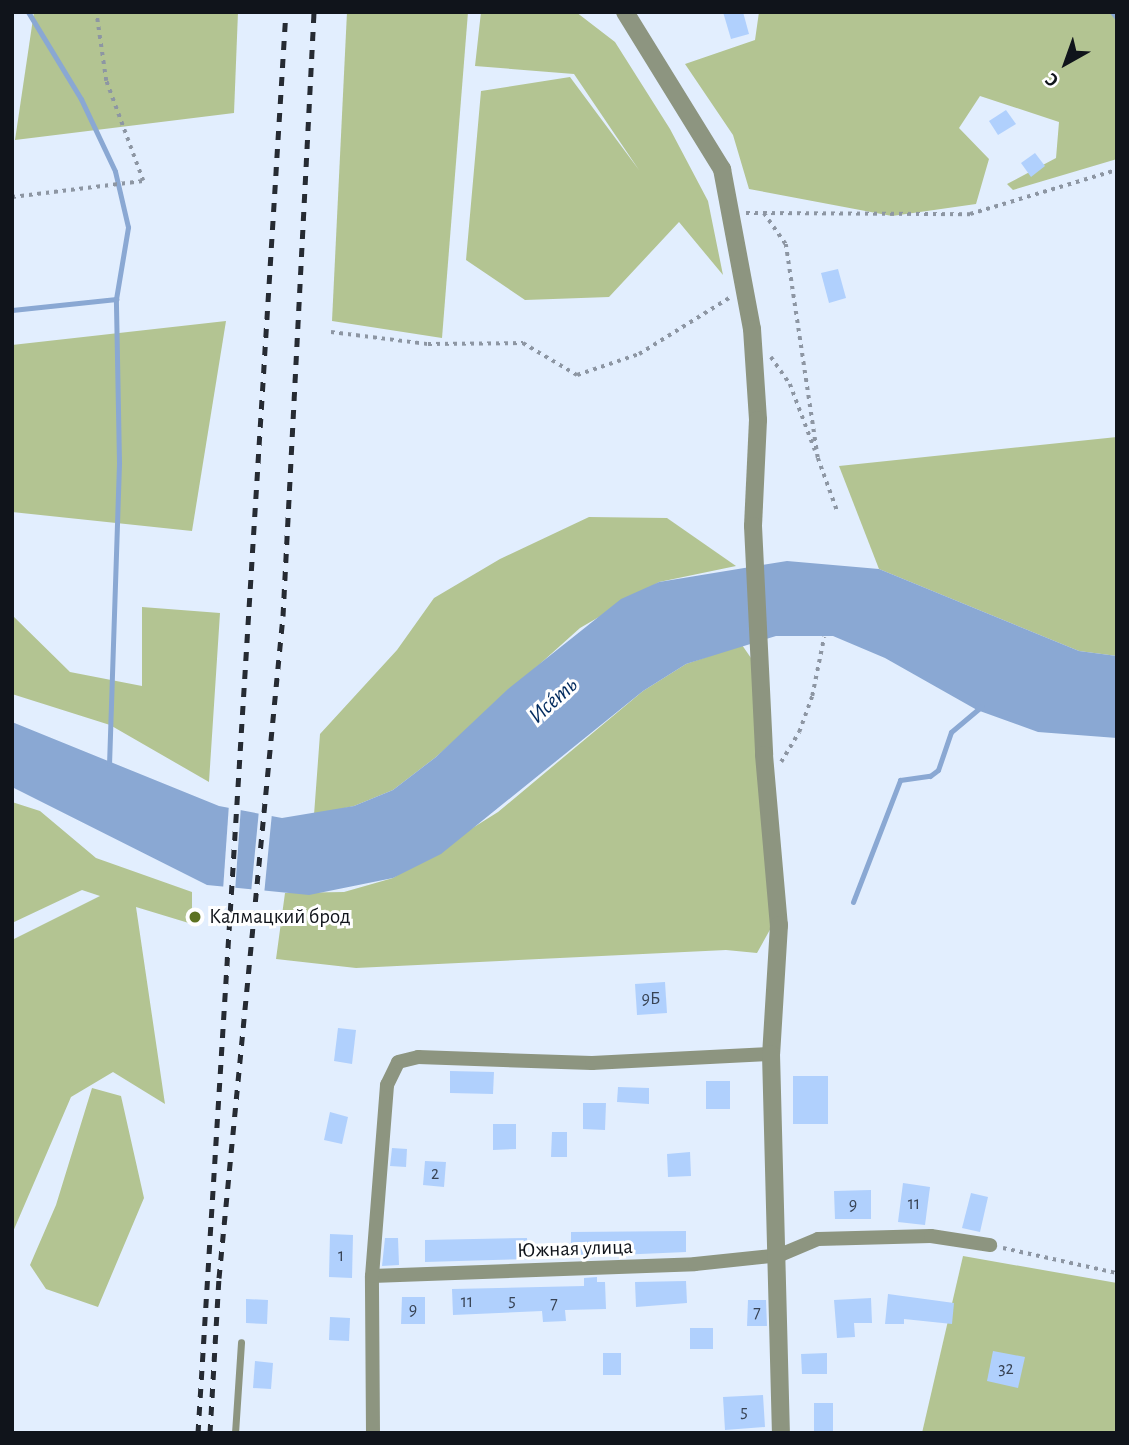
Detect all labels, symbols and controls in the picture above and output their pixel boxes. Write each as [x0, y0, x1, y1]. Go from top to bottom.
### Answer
north arrow [1031, 28, 1101, 98]
text: С [1042, 69, 1062, 90]
water label: Исе́ть [524, 672, 584, 730]
place label: Калмацкий брод [209, 904, 351, 930]
marker: Калмацкий брод [187, 909, 203, 925]
house number: 9Б [642, 988, 660, 1010]
house number: 2 [431, 1163, 439, 1185]
house number: 11 [908, 1193, 920, 1215]
house number: 9 [849, 1194, 857, 1216]
street label: Южная улица [517, 1234, 633, 1264]
house number: 1 [338, 1245, 344, 1267]
house number: 5 [508, 1290, 516, 1312]
house number: 11 [461, 1291, 473, 1313]
house number: 7 [550, 1293, 558, 1315]
house number: 9 [409, 1299, 417, 1321]
house number: 7 [753, 1302, 761, 1324]
house number: 32 [998, 1358, 1014, 1380]
house number: 5 [740, 1401, 748, 1423]

